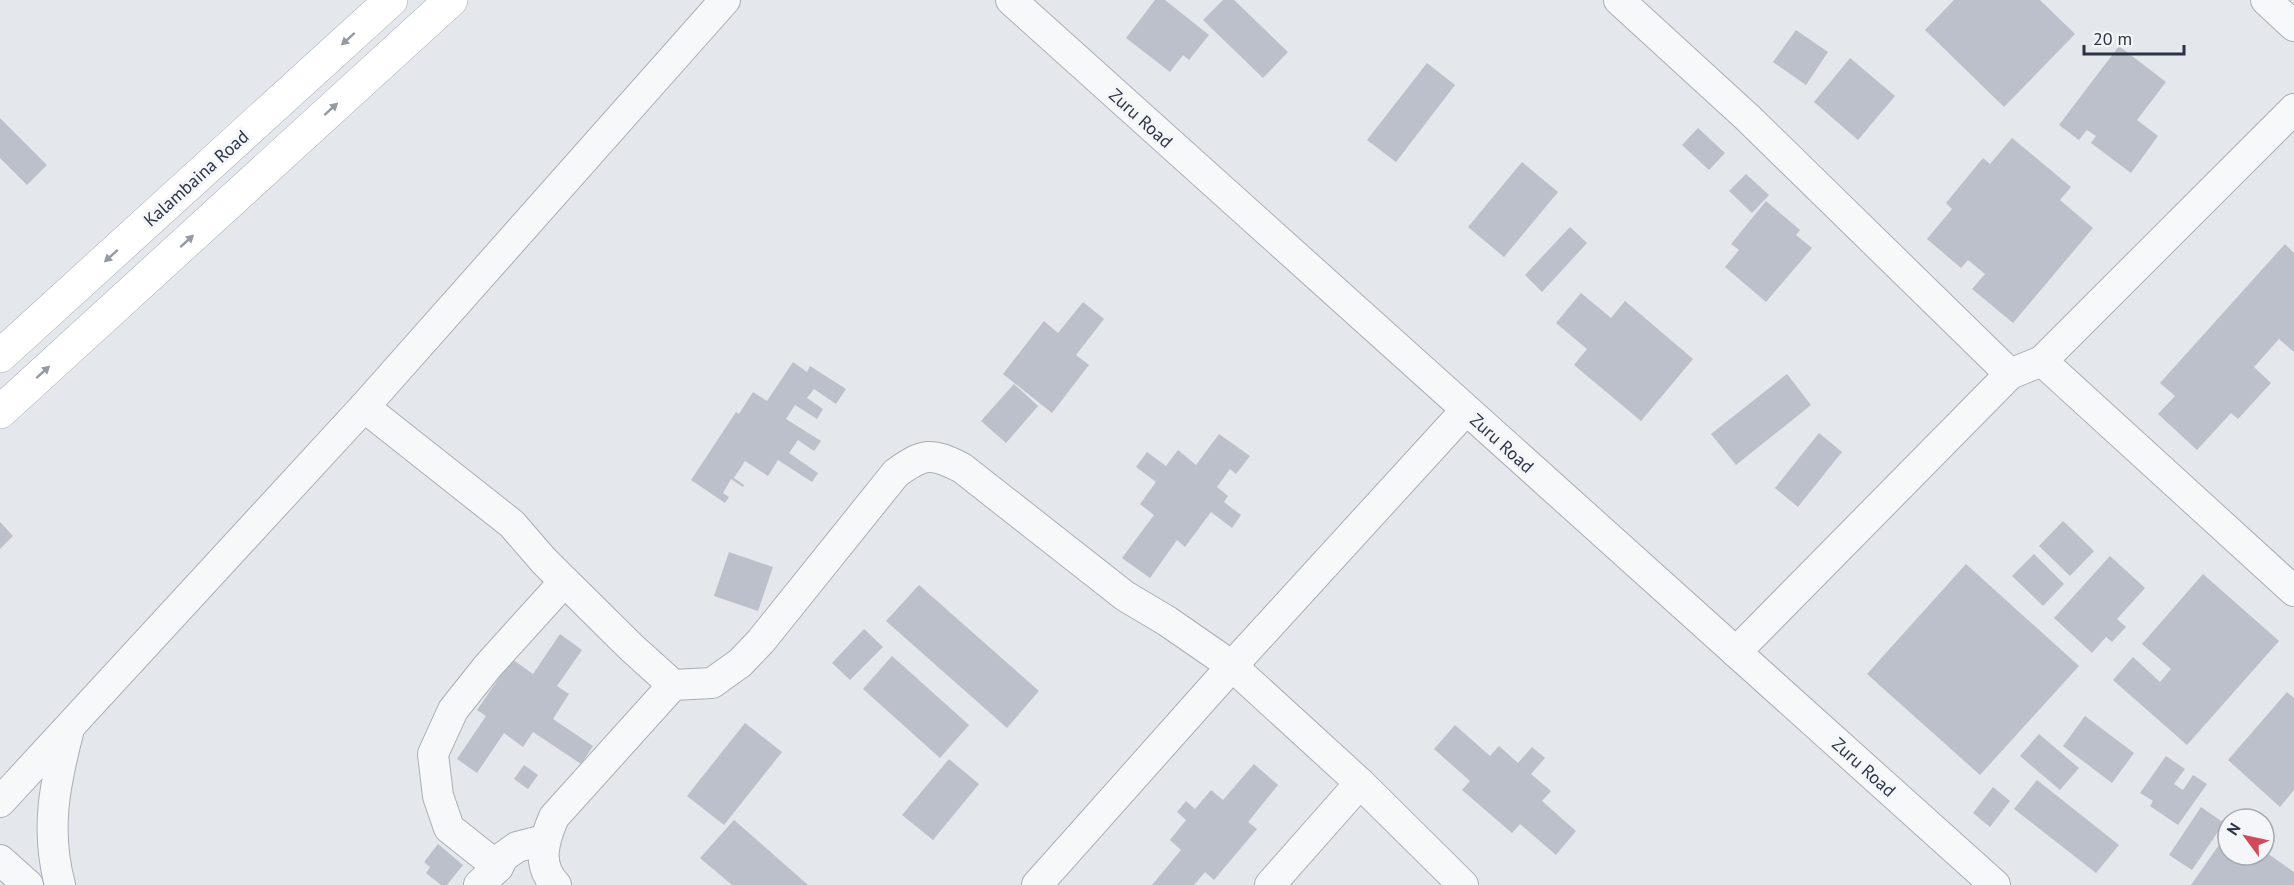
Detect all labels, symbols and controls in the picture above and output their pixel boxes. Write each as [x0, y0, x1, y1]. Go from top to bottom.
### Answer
scale bar [2084, 18, 2184, 56]
text: 20 m [2093, 27, 2132, 50]
one-way arrow [341, 32, 356, 45]
street label: Zuru Road [1104, 83, 1178, 153]
one-way arrow [323, 103, 338, 116]
street label: Kalambaina Road [139, 125, 253, 231]
one-way arrow [179, 235, 194, 248]
one-way arrow [103, 249, 118, 263]
one-way arrow [35, 366, 50, 379]
street label: Zuru Road [1465, 408, 1539, 478]
street label: Zuru Road [1827, 732, 1901, 802]
north arrow [2216, 807, 2276, 867]
text: N [2222, 819, 2245, 839]

